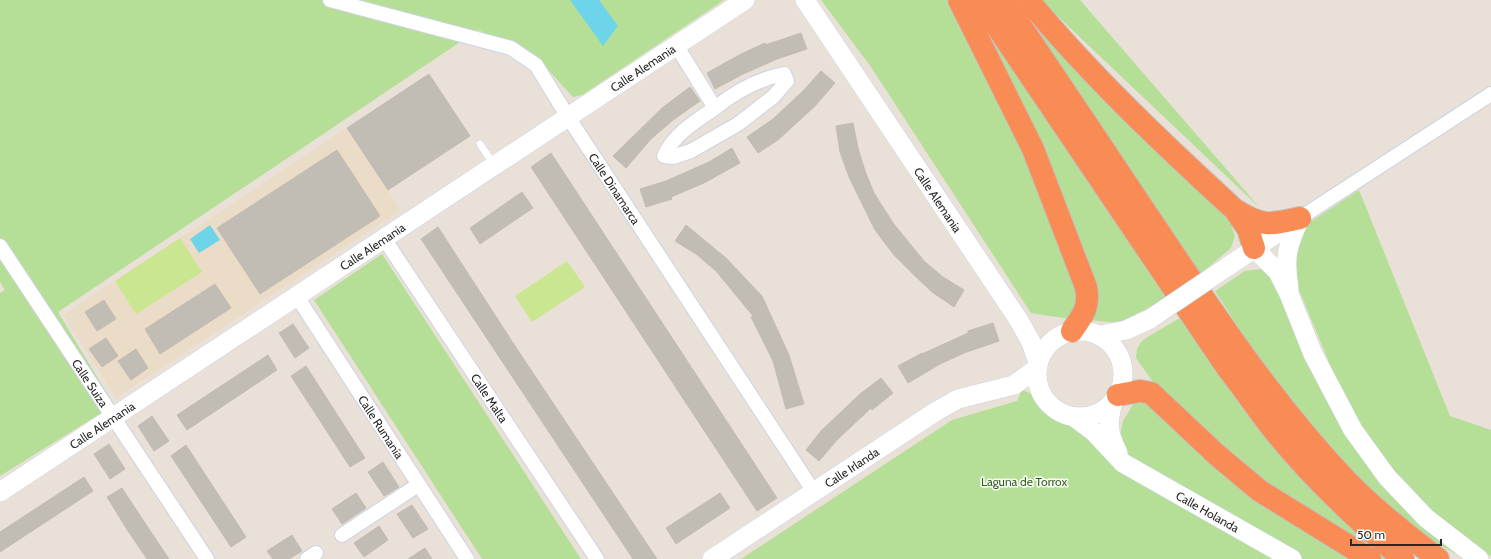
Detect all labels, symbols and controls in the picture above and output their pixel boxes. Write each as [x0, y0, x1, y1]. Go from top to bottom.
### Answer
street label: Calle Alemania [607, 41, 678, 95]
street label: Calle Dinamarca [586, 150, 644, 227]
street label: Calle Alemania [911, 164, 966, 235]
street label: Calle Alemania [337, 219, 408, 273]
street label: Calle Suiza [69, 356, 112, 410]
street label: Calle Malta [468, 370, 512, 425]
street label: Calle Rumanía [355, 392, 407, 461]
street label: Calle Alemania [66, 398, 138, 452]
street label: Calle Irlanda [821, 444, 882, 490]
park label: Laguna de Torrox [981, 474, 1067, 489]
street label: Calle Holanda [1174, 487, 1242, 535]
scale bar [1351, 521, 1441, 547]
text: 50 m [1357, 527, 1385, 542]

